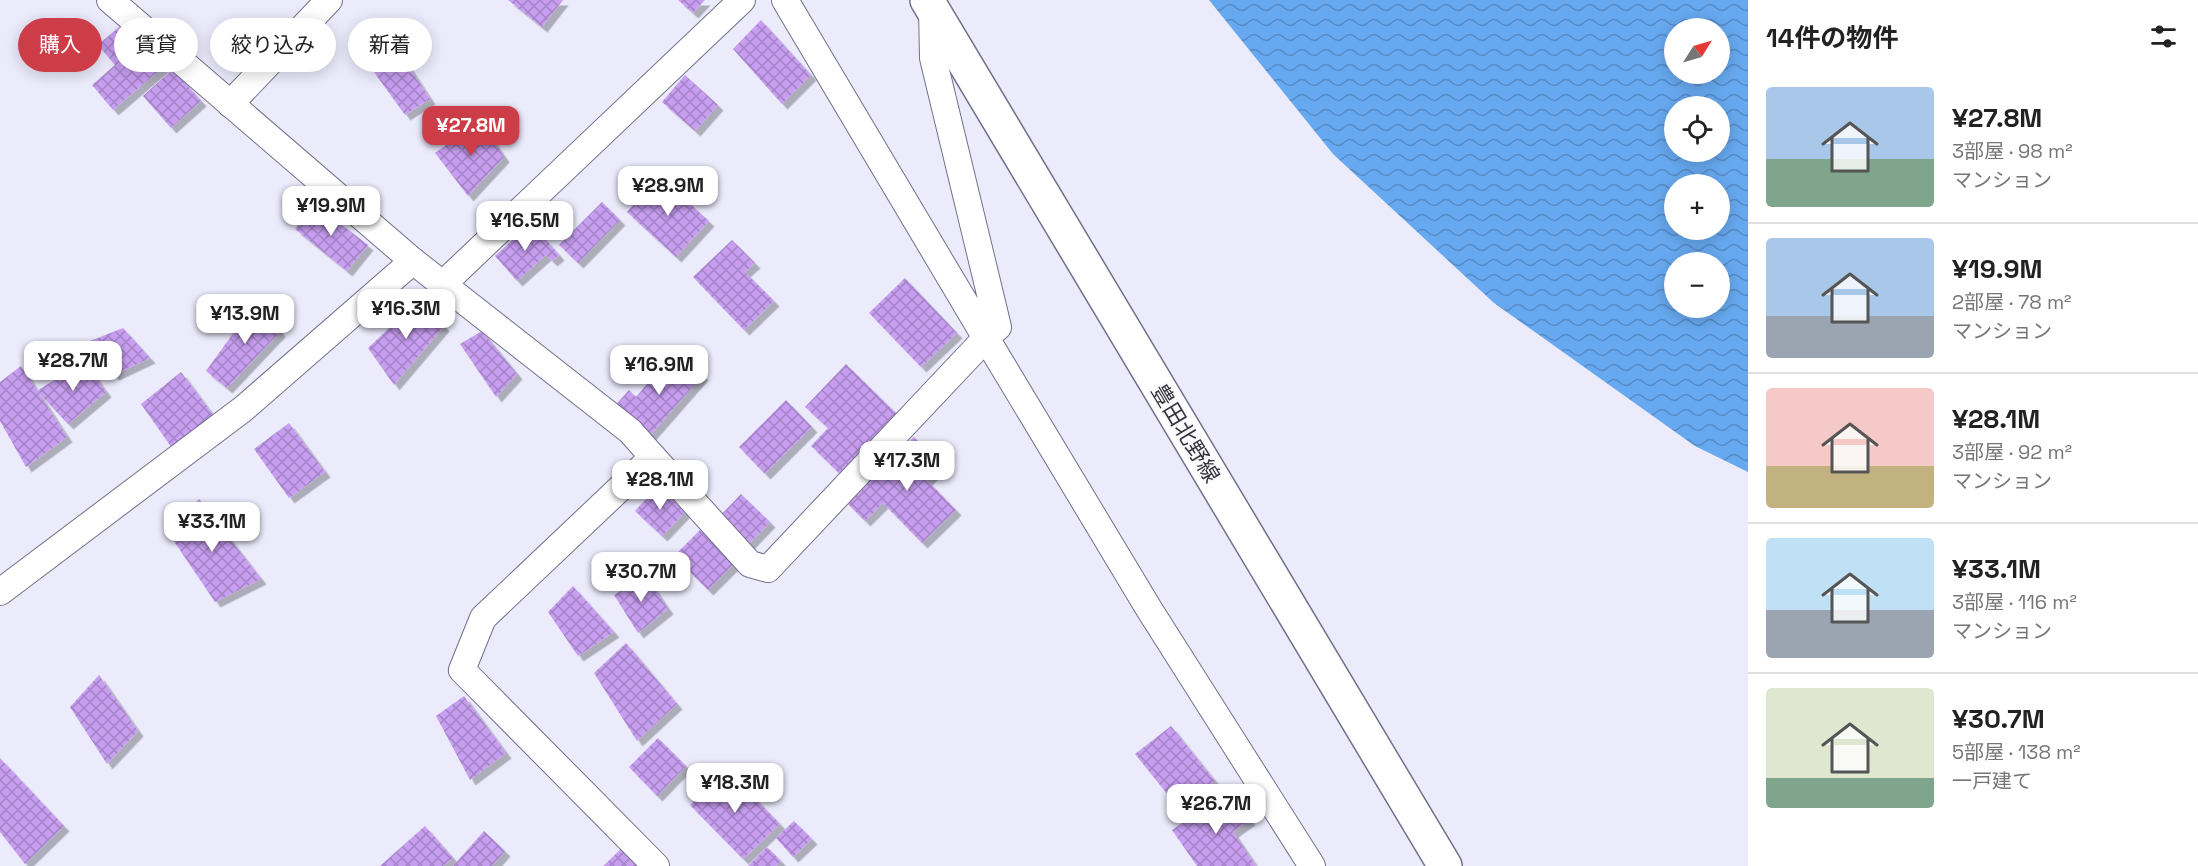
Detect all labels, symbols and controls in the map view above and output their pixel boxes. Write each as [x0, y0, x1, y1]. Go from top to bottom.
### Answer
chip: 購入 [18, 18, 102, 72]
chip: 賃貸 [114, 18, 198, 72]
chip: 絞り込み [210, 18, 336, 72]
chip: 新着 [348, 18, 432, 72]
north arrow [1664, 18, 1730, 84]
map controls [1664, 18, 1730, 318]
icon: filters [2147, 20, 2180, 53]
text: 14件の物件 [1766, 21, 1898, 55]
button: locate [1664, 96, 1730, 162]
text: ¥27.8M [1952, 101, 2042, 135]
pin: ¥27.8M [422, 106, 520, 157]
icon: home [1814, 111, 1886, 183]
text: ¥27.8M [436, 112, 506, 138]
text: 3部屋 · 98 m² [1952, 138, 2072, 164]
pin: ¥28.9M [619, 166, 717, 217]
text: マンション [1952, 167, 2052, 193]
text: ¥28.9M [632, 172, 704, 198]
button: + [1664, 174, 1730, 240]
pin: ¥19.9M [282, 186, 380, 237]
text: ¥19.9M [296, 192, 366, 218]
pin: ¥16.5M [476, 201, 574, 252]
text: ¥16.5M [490, 207, 560, 233]
button: − [1664, 252, 1730, 318]
text: ¥19.9M [1952, 252, 2042, 286]
icon: home [1814, 262, 1886, 334]
pin: ¥16.3M [357, 289, 455, 340]
text: 2部屋 · 78 m² [1952, 289, 2071, 315]
pin: ¥13.9M [196, 294, 294, 345]
text: ¥16.3M [371, 295, 441, 321]
text: ¥13.9M [210, 300, 280, 326]
text: マンション [1952, 318, 2052, 344]
pin: ¥28.7M [24, 341, 122, 392]
pin: ¥16.9M [610, 345, 708, 396]
text: ¥28.7M [38, 347, 108, 373]
text: ¥16.9M [624, 351, 694, 377]
street label: 豊田北野線 [1146, 379, 1226, 487]
text: ¥28.1M [1952, 402, 2040, 436]
icon: home [1814, 412, 1886, 484]
text: 3部屋 · 92 m² [1952, 439, 2072, 465]
pin: ¥17.3M [858, 441, 956, 492]
text: ¥17.3M [874, 447, 940, 473]
pin: ¥28.1M [611, 460, 709, 511]
text: ¥28.1M [626, 466, 694, 492]
text: マンション [1952, 468, 2052, 494]
pin: ¥33.1M [163, 502, 261, 553]
text: ¥33.1M [178, 508, 246, 534]
pin: ¥30.7M [592, 552, 690, 603]
text: ¥33.1M [1952, 552, 2041, 586]
text: ¥30.7M [605, 558, 677, 584]
icon: home [1814, 562, 1886, 634]
text: 3部屋 · 116 m² [1952, 589, 2077, 615]
text: マンション [1952, 618, 2052, 644]
text: ¥30.7M [1952, 702, 2045, 736]
icon: home [1814, 712, 1886, 784]
text: 5部屋 · 138 m² [1952, 739, 2081, 765]
pin: ¥18.3M [686, 763, 784, 814]
text: 一戸建て [1952, 768, 2032, 794]
text: ¥18.3M [700, 769, 770, 795]
pin: ¥26.7M [1167, 784, 1265, 835]
text: ¥26.7M [1181, 790, 1251, 816]

